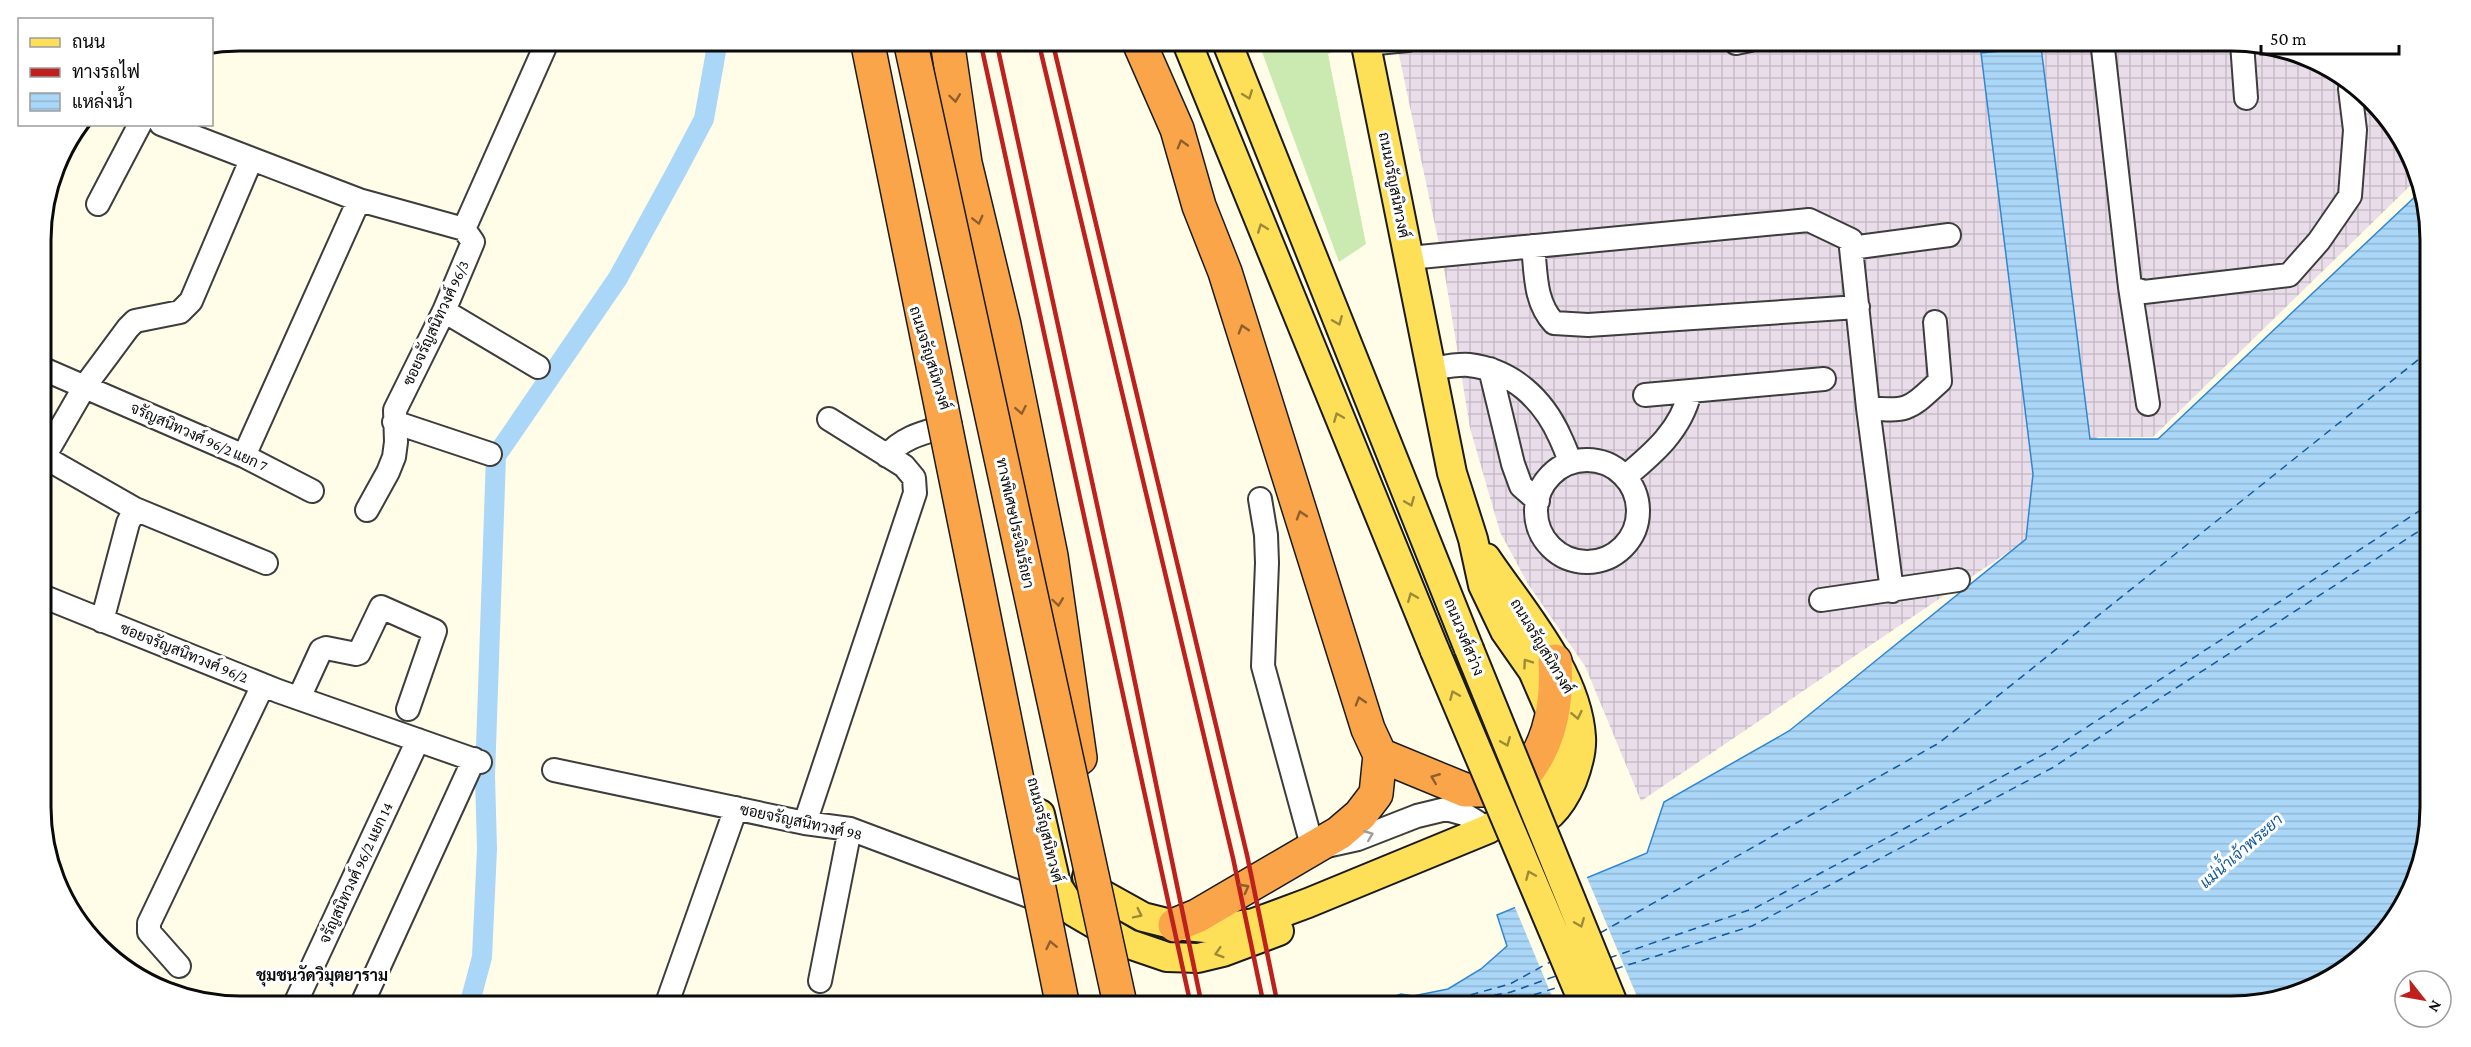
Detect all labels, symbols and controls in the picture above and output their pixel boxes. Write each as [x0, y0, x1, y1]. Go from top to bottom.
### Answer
legend [18, 18, 213, 126]
scale bar [2261, 18, 2399, 56]
text: 50 m [2270, 29, 2307, 49]
text: ถนน [72, 32, 105, 52]
text: ทางรถไฟ [72, 59, 140, 82]
text: แหล่งน้ำ [72, 86, 133, 112]
one-way arrow [1241, 89, 1254, 100]
one-way arrow [949, 94, 961, 103]
street label: ถนนจรัญสนิทวงศ์ [1375, 130, 1414, 239]
one-way arrow [1176, 139, 1189, 149]
one-way arrow [971, 215, 984, 225]
one-way arrow [1256, 224, 1269, 234]
street label: ซอยจรัญสนิทวงศ์ 96/3 [398, 257, 473, 388]
street label: ถนนจรัญสนิทวงศ์ [906, 304, 955, 412]
one-way arrow [1330, 315, 1343, 326]
one-way arrow [1237, 324, 1250, 335]
street label: จรัญสนิทวงศ์ 96/2 แยก 7 [128, 398, 271, 475]
one-way arrow [1014, 405, 1027, 415]
one-way arrow [1333, 412, 1345, 423]
street label: ทางพิเศษประจิมรัถยา [993, 456, 1038, 590]
one-way arrow [1403, 496, 1415, 507]
one-way arrow [1296, 510, 1308, 521]
one-way arrow [1407, 592, 1419, 603]
street label: ถนนวงศ์สว่าง [1441, 595, 1489, 678]
street label: ถนนจรัญสนิทวงศ์ [1507, 595, 1578, 697]
one-way arrow [1051, 597, 1063, 607]
street label: ซอยจรัญสนิทวงศ์ 96/2 [117, 618, 251, 687]
one-way arrow [1523, 658, 1534, 669]
one-way arrow [1449, 691, 1461, 702]
one-way arrow [1355, 696, 1367, 707]
one-way arrow [1570, 709, 1583, 719]
one-way arrow [1499, 737, 1512, 747]
one-way arrow [1430, 772, 1441, 785]
street label: ถนนจรัญสนิทวงศ์ [1023, 775, 1068, 884]
street label: จรัญสนิทวงศ์ 96/2 แยก 14 [314, 799, 397, 947]
street label: ซอยจรัญสนิทวงศ์ 98 [738, 799, 864, 844]
water label: แม่น้ำเจ้าพระยา [2192, 806, 2286, 891]
one-way arrow [1363, 830, 1374, 842]
one-way arrow [1525, 870, 1537, 881]
one-way arrow [1238, 884, 1249, 895]
one-way arrow [1132, 906, 1143, 918]
one-way arrow [1573, 917, 1585, 928]
one-way arrow [1045, 940, 1058, 950]
one-way arrow [1215, 946, 1225, 958]
district label: ชุมชนวัดวิมุตยาราม [256, 965, 388, 987]
north arrow [2393, 969, 2453, 1029]
text: N [2425, 997, 2446, 1016]

